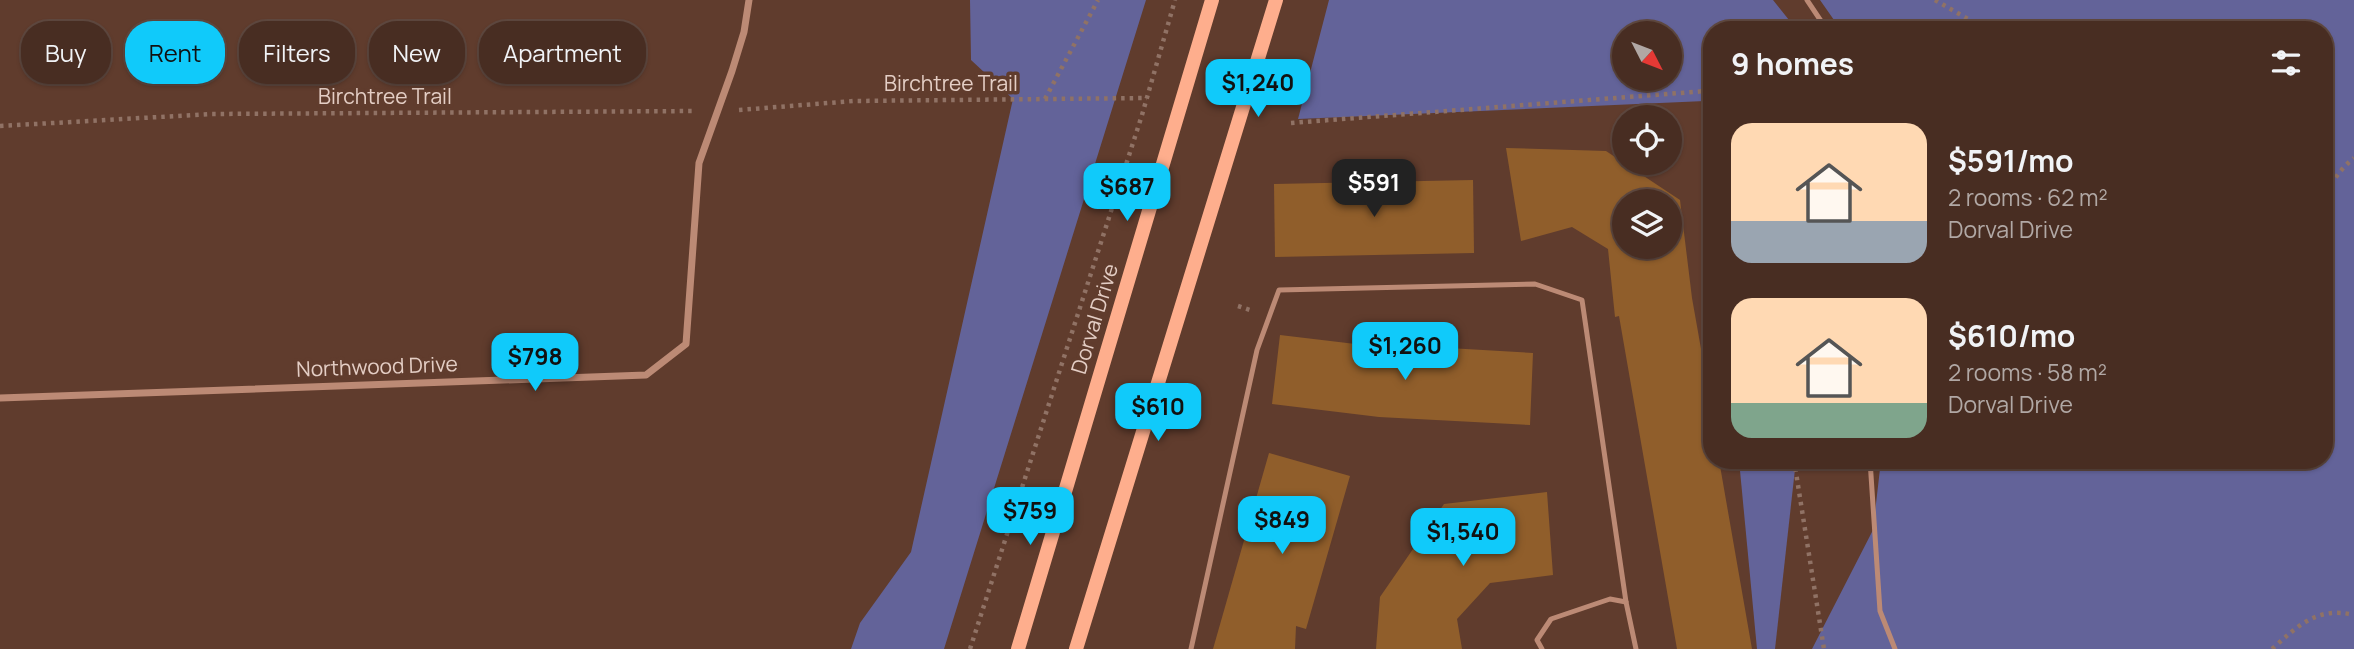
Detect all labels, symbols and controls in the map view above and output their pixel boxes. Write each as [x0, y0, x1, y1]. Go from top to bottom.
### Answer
chip: Buy [21, 21, 111, 84]
chip: Rent [125, 21, 225, 84]
chip: Filters [239, 21, 355, 84]
chip: New [369, 21, 465, 84]
chip: Apartment [479, 21, 646, 84]
north arrow [1612, 21, 1682, 91]
map controls [1612, 21, 1682, 259]
text: 9 homes [1731, 43, 1854, 84]
icon: filters [2267, 44, 2305, 82]
pin: $1,240 [1201, 60, 1315, 119]
text: $1,240 [1222, 66, 1294, 98]
street label: Birchtree Trail [884, 69, 1018, 97]
street label: Birchtree Trail [318, 82, 452, 110]
button: locate [1612, 105, 1682, 175]
text: $591/mo [1948, 140, 2074, 181]
icon: home [1787, 151, 1871, 235]
pin: $591 [1333, 160, 1415, 219]
pin: $687 [1086, 164, 1168, 223]
text: $591 [1348, 166, 1400, 198]
text: $687 [1099, 170, 1155, 202]
text: 2 rooms · 62 m² [1948, 181, 2108, 213]
button: layers [1612, 189, 1682, 259]
text: Dorval Drive [1948, 213, 2073, 245]
street label: Dorval Drive [1064, 260, 1124, 377]
text: $610/mo [1948, 315, 2075, 356]
pin: $1,260 [1348, 322, 1462, 382]
icon: home [1787, 326, 1871, 410]
text: $1,260 [1368, 329, 1442, 361]
pin: $798 [494, 334, 576, 393]
text: $798 [507, 340, 563, 372]
street label: Northwood Drive [296, 349, 458, 383]
text: 2 rooms · 58 m² [1948, 356, 2107, 388]
pin: $610 [1117, 384, 1199, 443]
text: Dorval Drive [1948, 388, 2073, 420]
text: $610 [1131, 390, 1185, 422]
pin: $759 [989, 488, 1071, 547]
text: $759 [1003, 494, 1057, 526]
pin: $849 [1241, 496, 1323, 556]
text: $849 [1254, 503, 1310, 535]
pin: $1,540 [1406, 508, 1520, 568]
text: $1,540 [1426, 515, 1500, 547]

